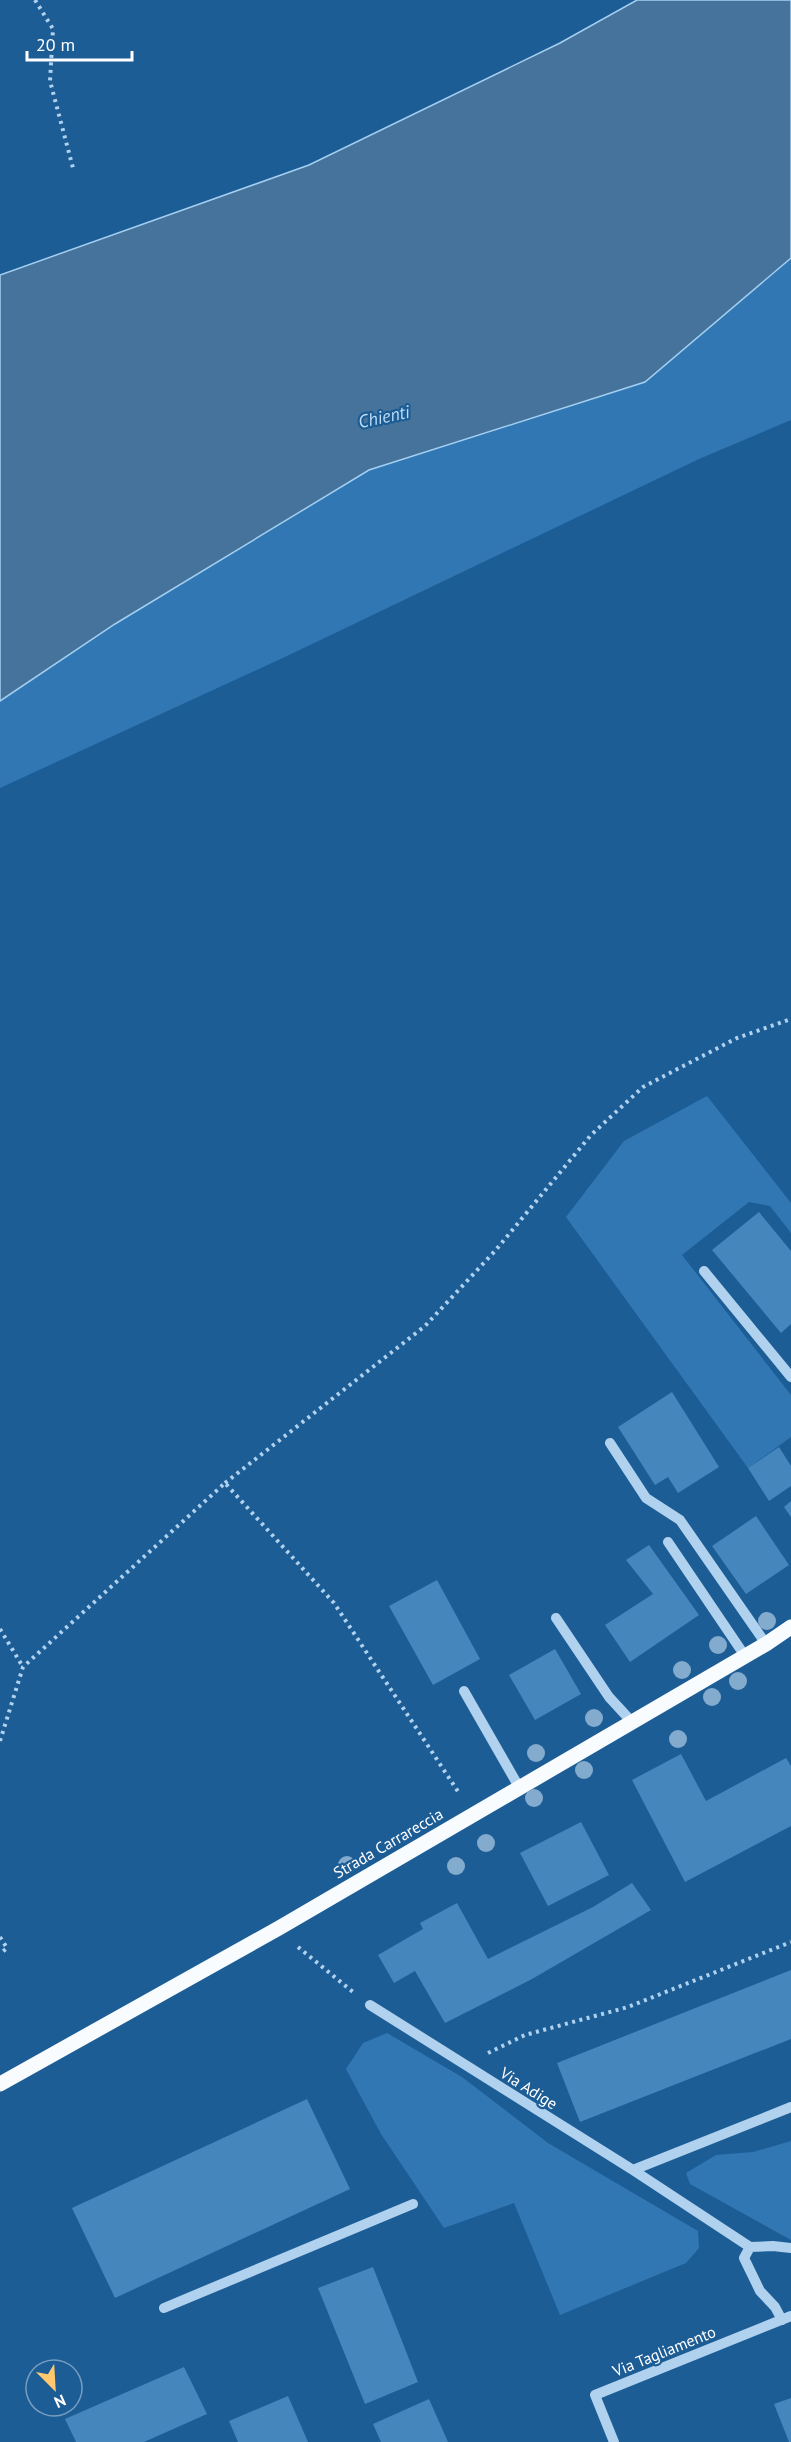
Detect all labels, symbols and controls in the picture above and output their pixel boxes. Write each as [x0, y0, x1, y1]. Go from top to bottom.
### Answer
scale bar [27, 24, 132, 62]
text: 20 m [36, 33, 75, 56]
water label: Chienti [356, 400, 413, 433]
street label: Strada Carrareccia [330, 1803, 446, 1883]
street label: Via Adige [496, 2062, 561, 2113]
street label: Via Tagliamento [609, 2321, 718, 2381]
north arrow [24, 2358, 84, 2418]
text: N [51, 2390, 69, 2413]

